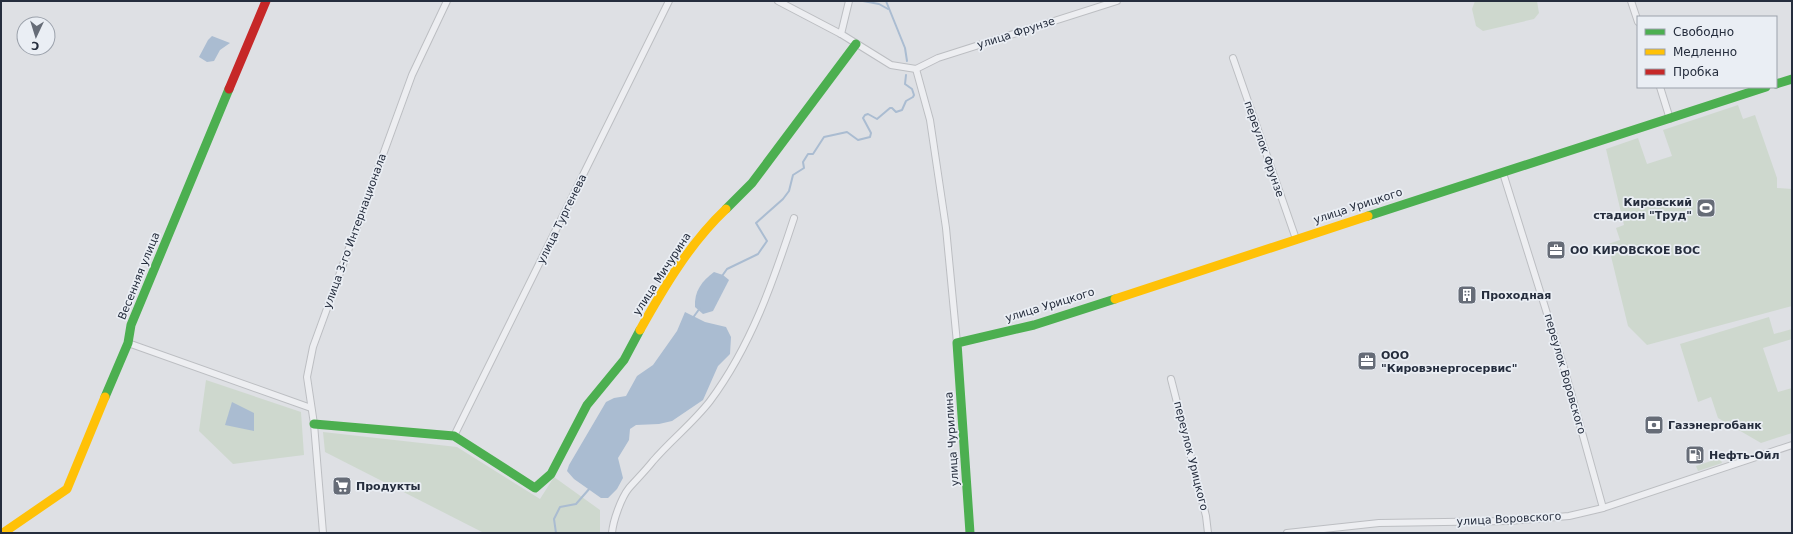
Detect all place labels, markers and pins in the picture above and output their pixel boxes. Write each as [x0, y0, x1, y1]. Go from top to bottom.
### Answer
place label: Кировский стадион "Труд" [1593, 196, 1692, 222]
sports icon: Кировский стадион "Труд" [1695, 197, 1717, 219]
office icon: ОО КИРОВСКОЕ ВОС [1545, 239, 1567, 261]
place label: ОО КИРОВСКОЕ ВОС [1570, 244, 1700, 257]
building icon: Проходная [1456, 284, 1478, 306]
place label: Проходная [1481, 289, 1551, 302]
place label: ООО "Кировэнергосервис" [1381, 349, 1517, 375]
office icon: ООО "Кировэнергосервис" [1356, 350, 1378, 372]
bank icon: Газэнергобанк [1643, 414, 1665, 436]
place label: Газэнергобанк [1668, 419, 1762, 432]
fuel station icon: Нефть-Ойл [1684, 444, 1706, 466]
place label: Нефть-Ойл [1709, 449, 1780, 462]
supermarket icon: Продукты [331, 475, 353, 497]
place label: Продукты [356, 480, 421, 493]

